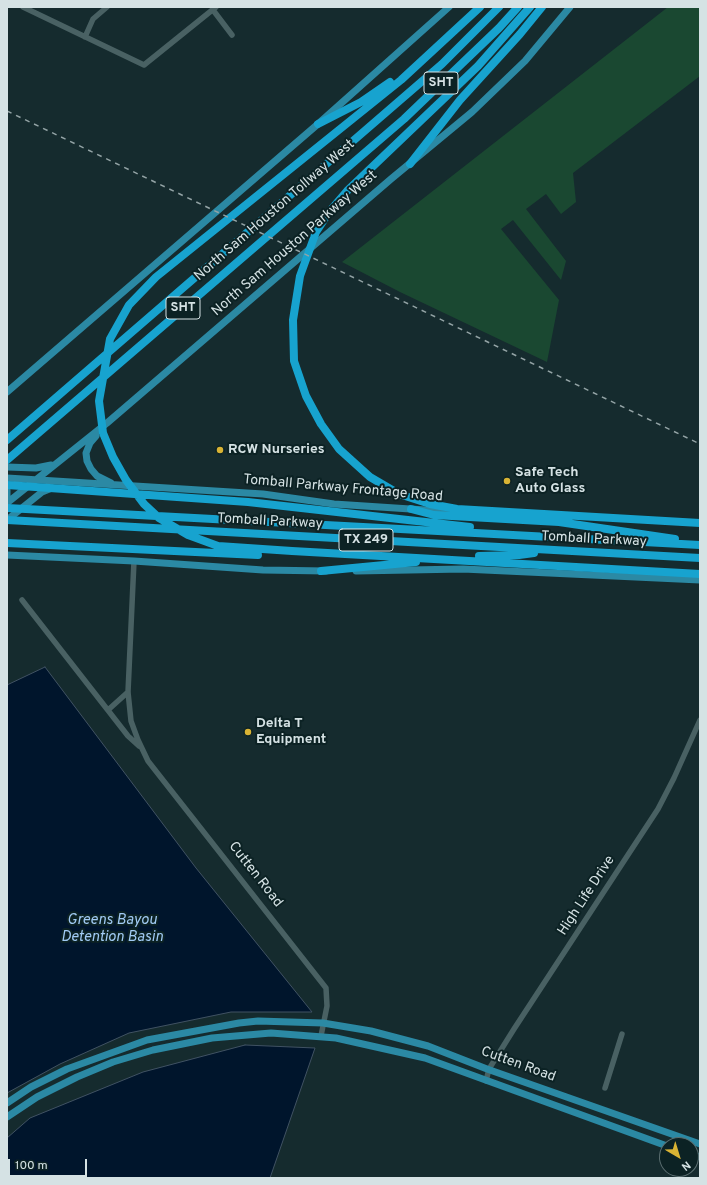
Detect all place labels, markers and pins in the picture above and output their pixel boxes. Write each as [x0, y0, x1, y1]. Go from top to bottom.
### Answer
place label: RCW Nurseries [228, 442, 325, 458]
marker: RCW Nurseries [215, 445, 225, 455]
place label: Safe Tech Auto Glass [515, 465, 585, 498]
marker: Safe Tech Auto Glass [502, 476, 512, 486]
place label: Delta T Equipment [256, 716, 326, 748]
marker: Delta T Equipment [243, 727, 253, 737]

